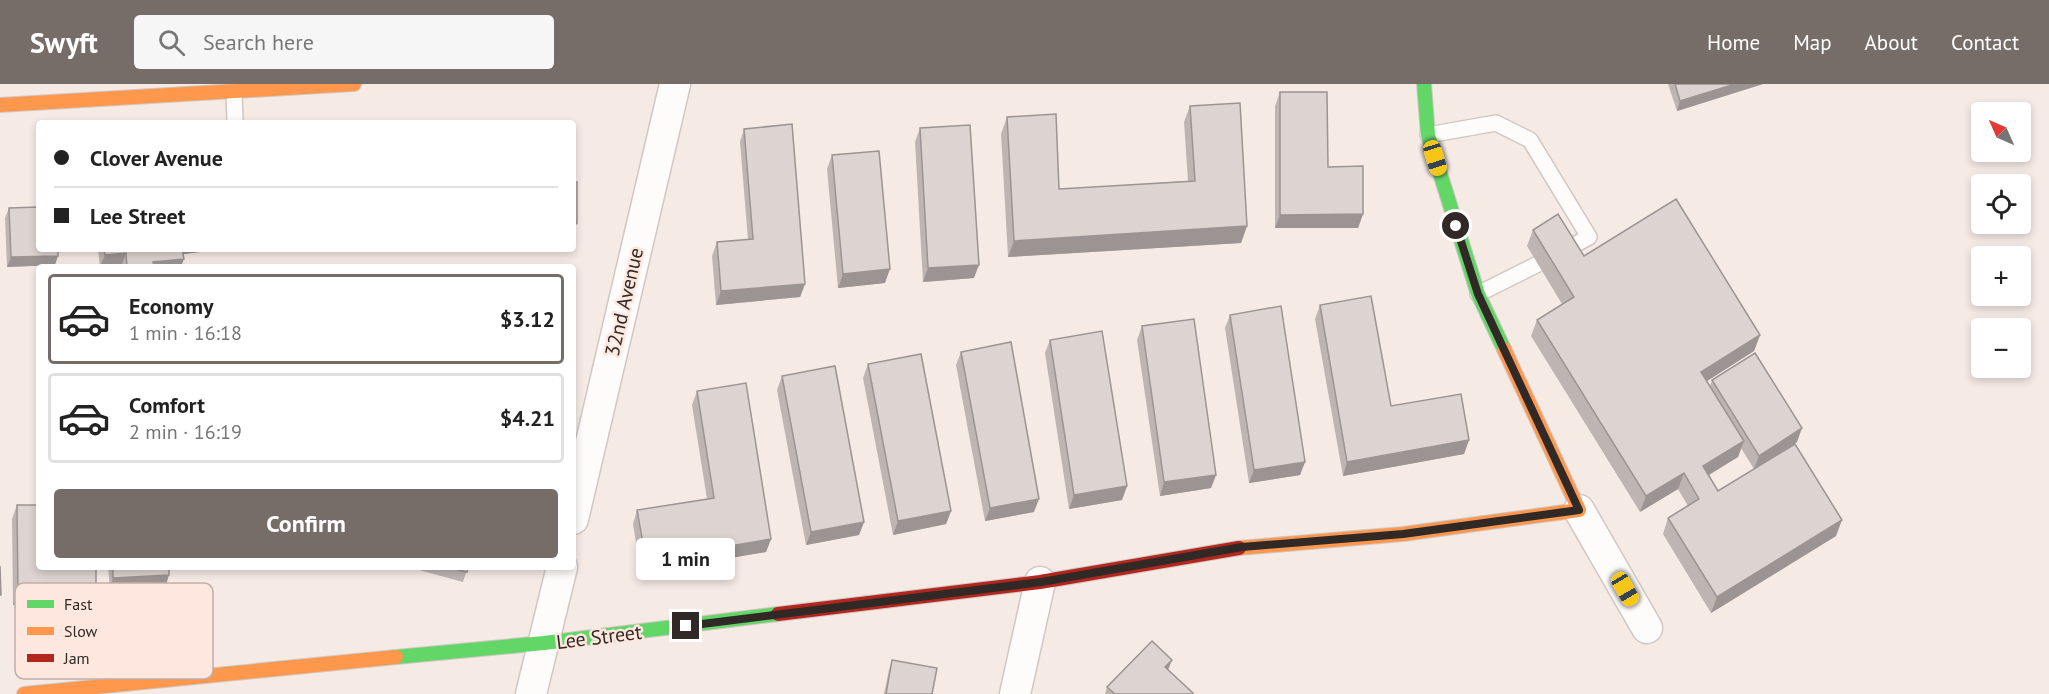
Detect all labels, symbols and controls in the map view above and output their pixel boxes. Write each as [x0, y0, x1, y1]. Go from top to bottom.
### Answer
search box [134, 15, 554, 69]
text: Swyft [30, 24, 98, 61]
icon: search [155, 26, 188, 59]
text: Search here [203, 28, 314, 56]
text: Home [1707, 29, 1760, 56]
text: Map [1793, 29, 1832, 56]
text: About [1865, 29, 1918, 56]
text: Contact [1951, 29, 2019, 56]
north arrow [1971, 102, 2031, 162]
map controls [1971, 102, 2031, 378]
car [1421, 138, 1449, 178]
text: Clover Avenue [90, 144, 223, 172]
button: locate [1971, 174, 2031, 234]
text: Lee Street [90, 202, 185, 230]
route start [1442, 212, 1469, 239]
street label: 32nd Avenue [599, 245, 649, 359]
button: + [1971, 246, 2031, 306]
icon: car [57, 292, 111, 346]
text: Economy [129, 292, 213, 320]
text: $3.12 [500, 305, 555, 333]
button: − [1971, 318, 2031, 378]
text: 1 min · 16:18 [129, 320, 242, 346]
icon: car [57, 391, 111, 445]
text: Comfort [129, 391, 205, 419]
text: $4.21 [500, 404, 555, 432]
text: 2 min · 16:19 [129, 419, 242, 445]
button: Confirm [54, 489, 558, 558]
callout: 1 min [636, 539, 736, 581]
text: 1 min [661, 546, 710, 572]
car [1608, 569, 1642, 609]
legend [15, 583, 213, 679]
text: Fast [64, 594, 93, 614]
route end [672, 612, 699, 639]
street label: Lee Street [555, 619, 643, 655]
text: Slow [64, 621, 98, 641]
text: Jam [63, 648, 90, 668]

